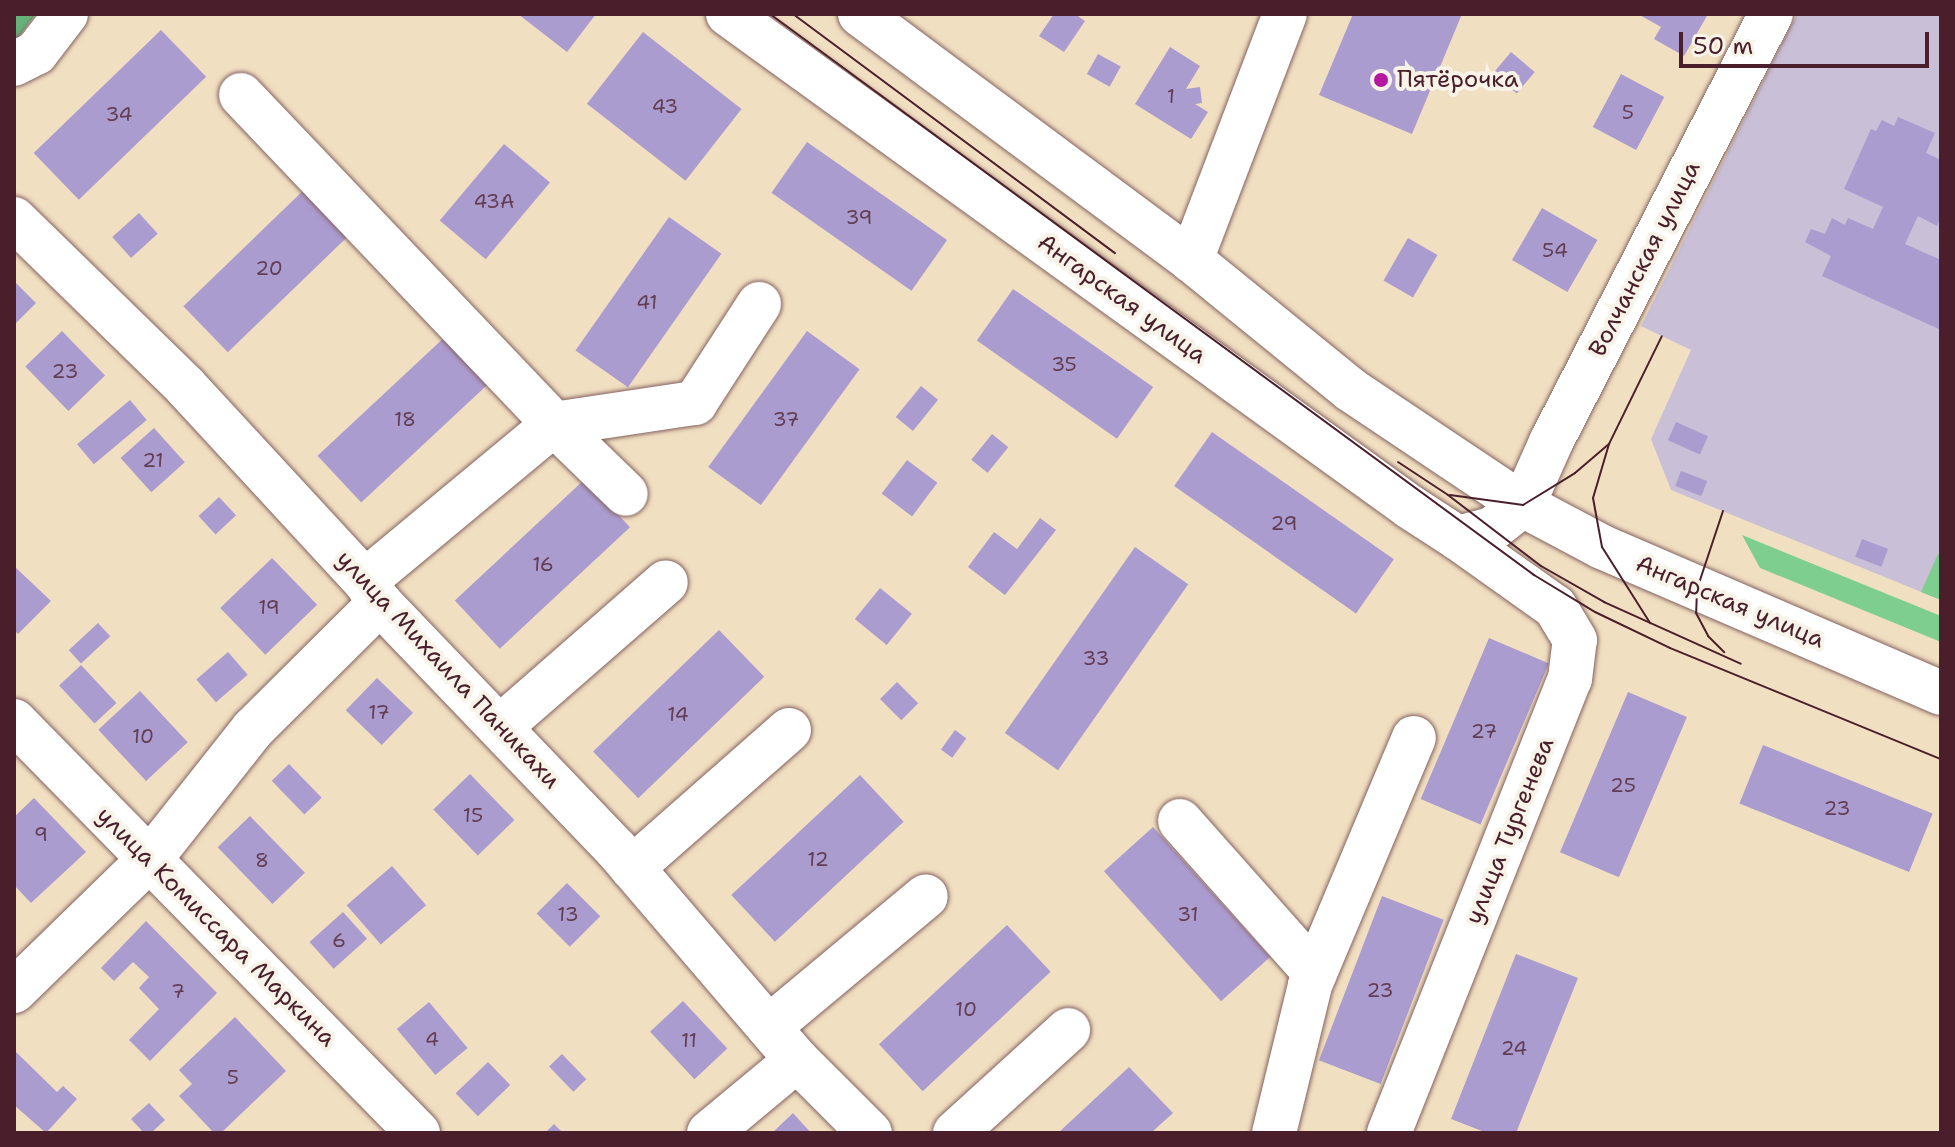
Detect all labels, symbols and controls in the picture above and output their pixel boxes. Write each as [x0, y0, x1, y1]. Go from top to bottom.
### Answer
scale bar [1683, 16, 1933, 66]
text: 50 m [1693, 30, 1753, 62]
place label: Пятёрочка [1397, 66, 1519, 94]
marker: Пятёрочка [1372, 71, 1390, 89]
house number: 1 [1167, 84, 1175, 108]
house number: 43 [652, 94, 678, 118]
house number: 5 [1622, 100, 1634, 124]
house number: 34 [105, 102, 133, 126]
street label: Волчанская улица [1583, 156, 1707, 362]
house number: 43А [473, 189, 515, 213]
house number: 39 [846, 205, 872, 229]
street label: Ангарская улица [1032, 228, 1212, 370]
house number: 54 [1542, 238, 1568, 262]
house number: 20 [255, 256, 283, 280]
house number: 41 [636, 290, 658, 314]
house number: 35 [1051, 352, 1077, 376]
house number: 23 [52, 359, 78, 383]
house number: 18 [394, 407, 416, 431]
house number: 37 [773, 407, 799, 431]
house number: 21 [142, 448, 164, 472]
house number: 29 [1271, 511, 1297, 535]
street label: улица Михаила Паникахи [330, 545, 566, 795]
street label: Ангарская улица [1631, 549, 1829, 655]
house number: 16 [532, 552, 554, 576]
house number: 19 [258, 595, 280, 619]
house number: 33 [1083, 646, 1109, 670]
house number: 17 [368, 700, 390, 724]
house number: 14 [667, 702, 689, 726]
house number: 27 [1471, 719, 1497, 743]
house number: 10 [132, 724, 154, 748]
street label: улица Тургенева [1459, 734, 1561, 928]
house number: 25 [1610, 773, 1636, 797]
house number: 23 [1824, 796, 1850, 820]
street label: улица Комиссара Маркина [90, 801, 342, 1053]
house number: 15 [463, 803, 483, 827]
house number: 9 [34, 822, 48, 846]
house number: 12 [807, 847, 829, 871]
house number: 8 [255, 848, 269, 872]
house number: 13 [557, 902, 579, 926]
house number: 31 [1177, 902, 1199, 926]
house number: 6 [332, 928, 346, 952]
house number: 23 [1367, 978, 1393, 1002]
house number: 7 [171, 979, 185, 1003]
house number: 10 [955, 997, 977, 1021]
house number: 4 [425, 1027, 439, 1051]
house number: 11 [681, 1028, 697, 1052]
house number: 24 [1501, 1036, 1527, 1060]
house number: 5 [227, 1065, 239, 1089]

